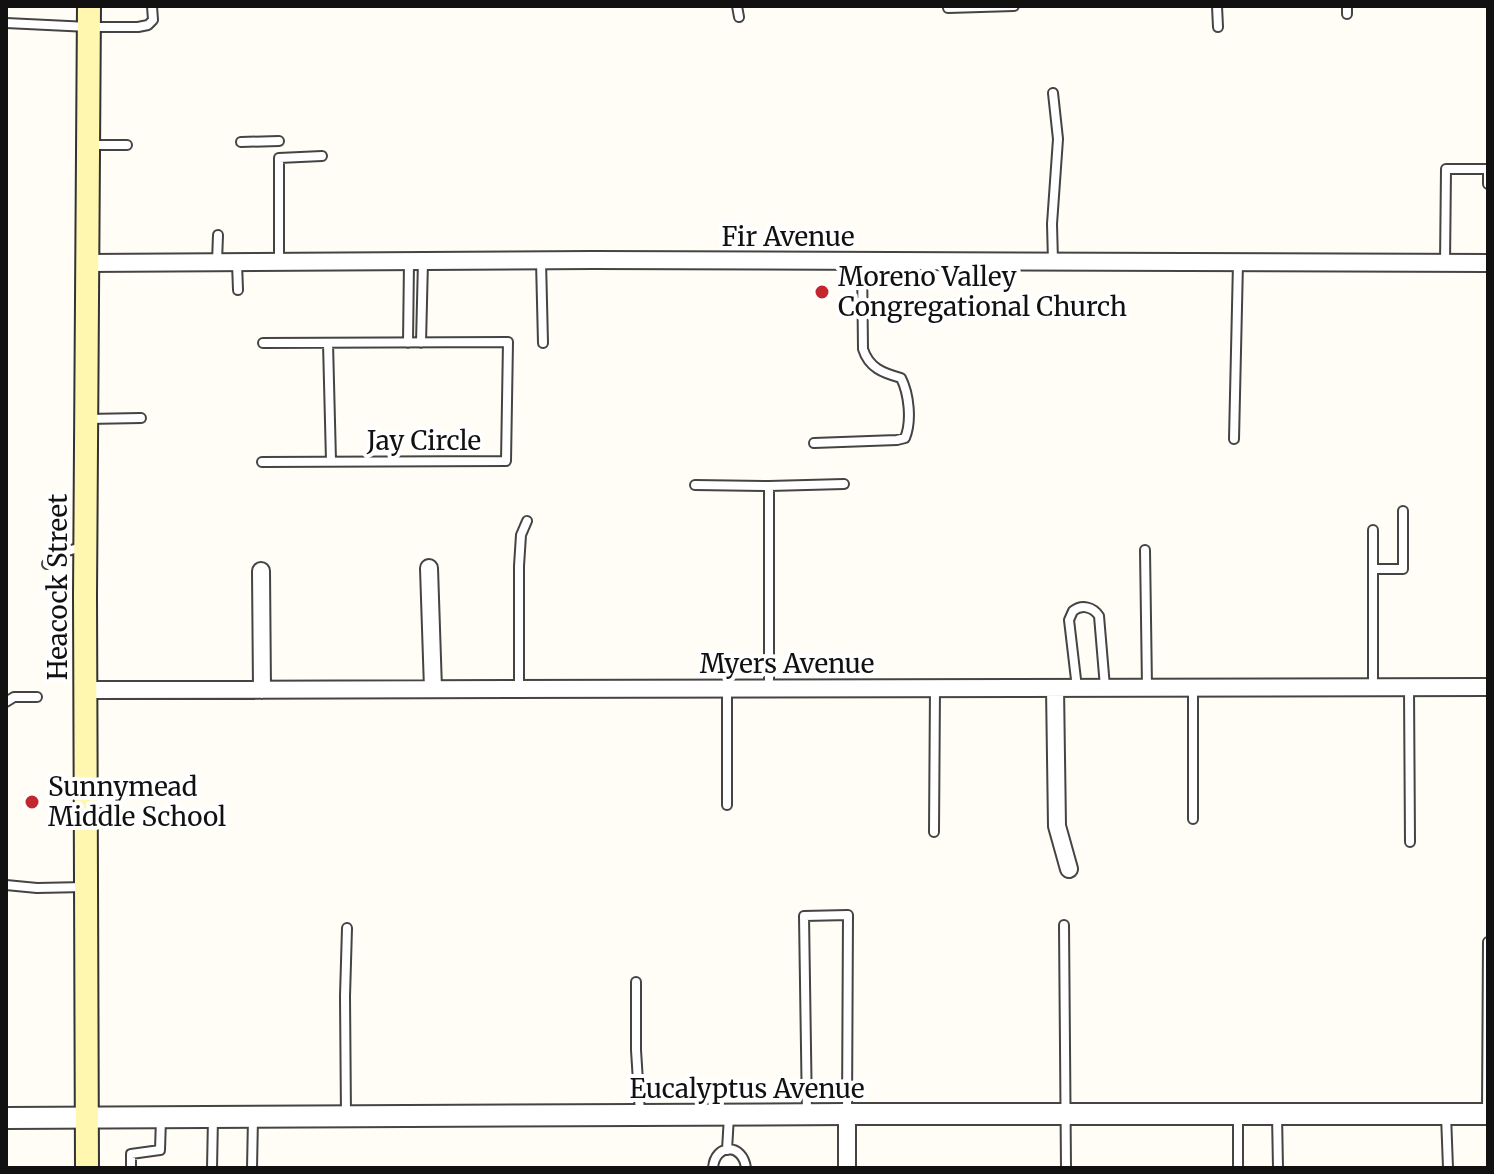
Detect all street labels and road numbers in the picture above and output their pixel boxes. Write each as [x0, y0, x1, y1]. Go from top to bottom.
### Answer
street label: Fir Avenue [721, 220, 855, 253]
street label: Jay Circle [366, 424, 481, 457]
street label: Heacock Street [41, 494, 74, 680]
street label: Myers Avenue [700, 647, 874, 680]
street label: Eucalyptus Avenue [629, 1072, 865, 1105]

